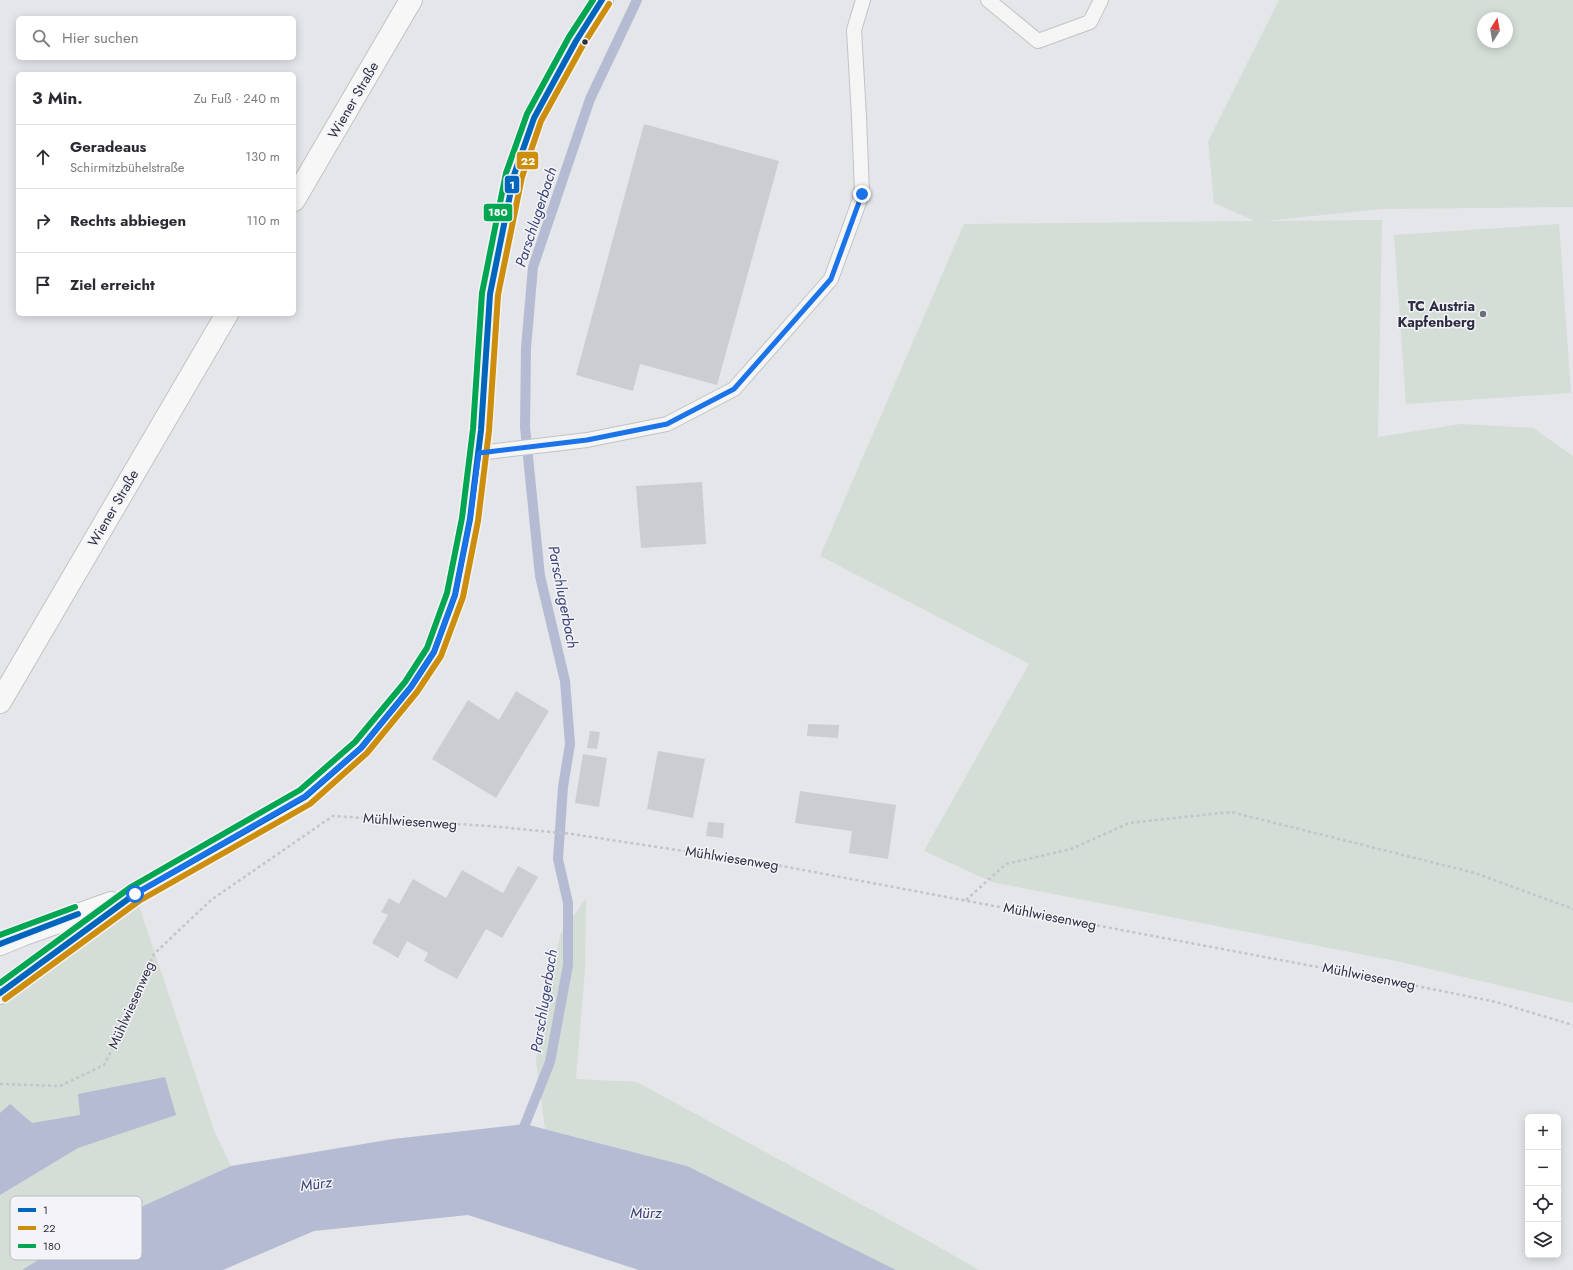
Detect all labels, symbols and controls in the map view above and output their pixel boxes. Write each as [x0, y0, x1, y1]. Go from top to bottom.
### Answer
north arrow [1477, 12, 1513, 48]
search box [16, 16, 296, 60]
icon: search [30, 27, 52, 49]
text: Hier suchen [62, 27, 139, 49]
unlabelled marker [580, 37, 590, 47]
street label: Wiener Straße [323, 58, 383, 142]
text: 3 Min. [32, 86, 83, 110]
text: Zu Fuß · 240 m [194, 89, 280, 108]
text: Geradeaus [70, 136, 146, 158]
icon: ahead [32, 146, 54, 168]
text: 130 m [245, 147, 280, 166]
line badge: 22 [516, 151, 539, 170]
text: 22 [521, 153, 535, 169]
text: Schirmitzbühelstraße [70, 158, 184, 177]
water label: Parschlugerbach [509, 164, 563, 270]
line badge: 1 [504, 175, 520, 194]
text: 1 [509, 177, 515, 193]
route end [853, 185, 871, 203]
line badge: 180 [483, 203, 513, 222]
text: 180 [488, 204, 508, 220]
icon: right [32, 210, 54, 232]
text: Rechts abbiegen [70, 210, 186, 232]
text: 110 m [246, 211, 280, 230]
icon: arrive [32, 274, 54, 296]
text: Ziel erreicht [70, 274, 155, 296]
place label: TC Austria Kapfenberg [1397, 296, 1475, 332]
marker: TC Austria Kapfenberg [1478, 309, 1488, 319]
street label: Wiener Straße [83, 466, 143, 550]
water label: Parschlugerbach [542, 544, 584, 650]
street label: Mühlwiesenweg [362, 808, 458, 834]
street label: Mühlwiesenweg [684, 841, 780, 875]
route start [126, 885, 144, 903]
street label: Mühlwiesenweg [1002, 897, 1098, 935]
water label: Parschlugerbach [525, 948, 563, 1054]
street label: Mühlwiesenweg [1321, 957, 1417, 995]
street label: Mühlwiesenweg [103, 958, 159, 1052]
map controls [1525, 1114, 1561, 1258]
button: + [1525, 1114, 1561, 1150]
button: − [1525, 1150, 1561, 1186]
water label: Mürz [299, 1171, 334, 1197]
button: locate [1525, 1186, 1561, 1222]
legend [10, 1196, 142, 1260]
text: 1 [43, 1202, 48, 1218]
water label: Mürz [630, 1202, 663, 1224]
text: 22 [43, 1220, 56, 1236]
button: layers [1525, 1222, 1561, 1258]
text: 180 [43, 1238, 61, 1254]

